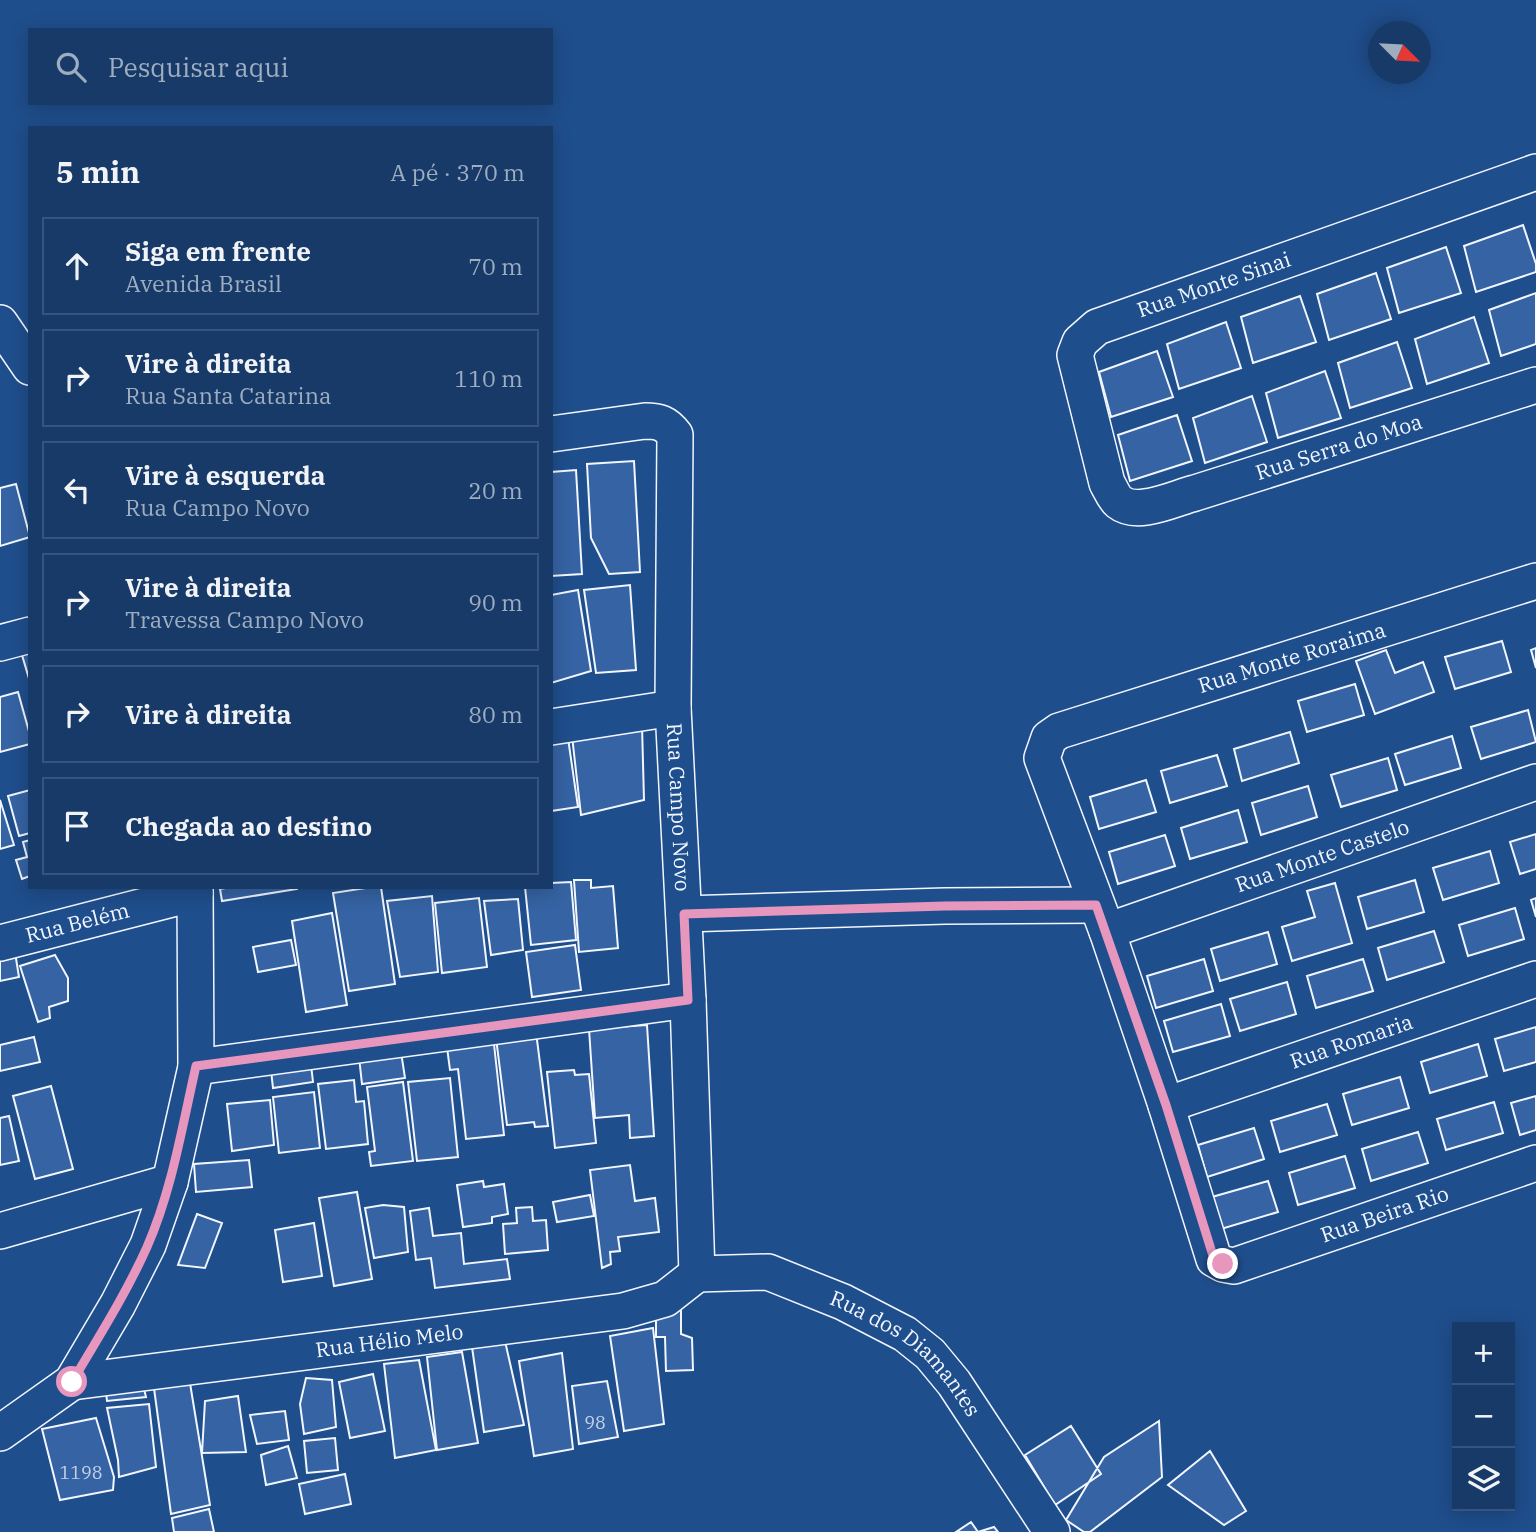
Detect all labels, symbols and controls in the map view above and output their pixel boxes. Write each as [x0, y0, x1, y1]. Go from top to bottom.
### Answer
north arrow [1368, 21, 1431, 84]
search box [28, 28, 553, 105]
icon: search [52, 48, 90, 86]
text: Pesquisar aqui [108, 50, 289, 84]
text: 5 min [56, 152, 140, 191]
text: A pé · 370 m [390, 157, 525, 187]
text: Siga em frente [125, 234, 311, 268]
street label: Rua Monte Sinai [1133, 245, 1294, 323]
icon: ahead [58, 247, 96, 285]
text: 70 m [468, 251, 523, 281]
text: Avenida Brasil [125, 268, 282, 298]
text: Vire à direita [125, 346, 292, 380]
icon: right [58, 359, 96, 397]
text: 110 m [454, 363, 523, 393]
text: Rua Santa Catarina [125, 380, 332, 410]
street label: Rua Serra do Moa [1252, 407, 1426, 486]
text: Vire à esquerda [125, 458, 326, 492]
icon: left [58, 471, 96, 509]
text: 20 m [468, 475, 523, 505]
text: Rua Campo Novo [125, 492, 310, 522]
text: Vire à direita [125, 570, 292, 604]
icon: right [58, 583, 96, 621]
text: 90 m [468, 587, 523, 617]
text: Travessa Campo Novo [125, 604, 364, 634]
street label: Rua Monte Roraima [1194, 615, 1389, 699]
icon: right [58, 695, 96, 733]
text: Vire à direita [125, 697, 292, 731]
text: 80 m [468, 699, 523, 729]
street label: Rua Campo Novo [661, 722, 697, 892]
icon: arrive [58, 807, 96, 845]
text: Chegada ao destino [125, 809, 372, 843]
street label: Rua Monte Castelo [1231, 812, 1413, 898]
street label: Rua Belém [22, 895, 132, 949]
street label: Rua Romaria [1286, 1007, 1416, 1075]
street label: Rua Beira Rio [1317, 1179, 1452, 1248]
route end [1207, 1248, 1238, 1279]
street label: Rua dos Diamantes [826, 1283, 987, 1422]
street label: Rua Hélio Melo [314, 1317, 465, 1363]
map controls [1452, 1322, 1515, 1511]
button: + [1452, 1322, 1515, 1385]
route start [56, 1366, 87, 1397]
button: − [1452, 1385, 1515, 1448]
house number: 98 [584, 1411, 606, 1434]
button: layers [1452, 1448, 1515, 1511]
house number: 1198 [59, 1461, 103, 1484]

